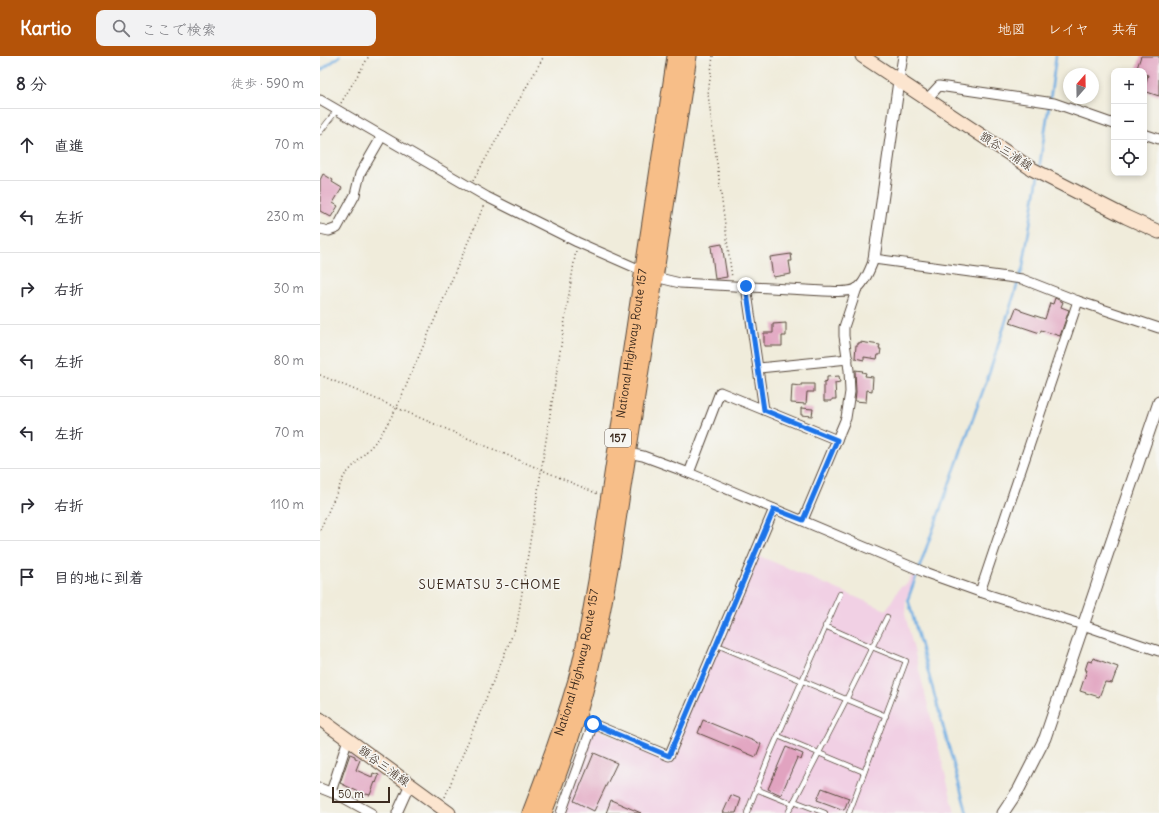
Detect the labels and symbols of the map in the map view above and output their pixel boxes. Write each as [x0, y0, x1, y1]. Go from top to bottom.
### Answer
north arrow [1063, 68, 1099, 104]
street label: 額谷三浦線 [977, 128, 1036, 173]
street label: National Highway Route 157 [613, 268, 650, 419]
route end [737, 277, 755, 295]
road number: 157 [605, 429, 631, 447]
district label: SUEMATSU 3-CHOME [418, 576, 562, 593]
street label: National Highway Route 157 [551, 588, 601, 738]
route start [584, 715, 602, 733]
street label: 額谷三浦線 [356, 742, 413, 789]
scale bar [332, 785, 390, 804]

